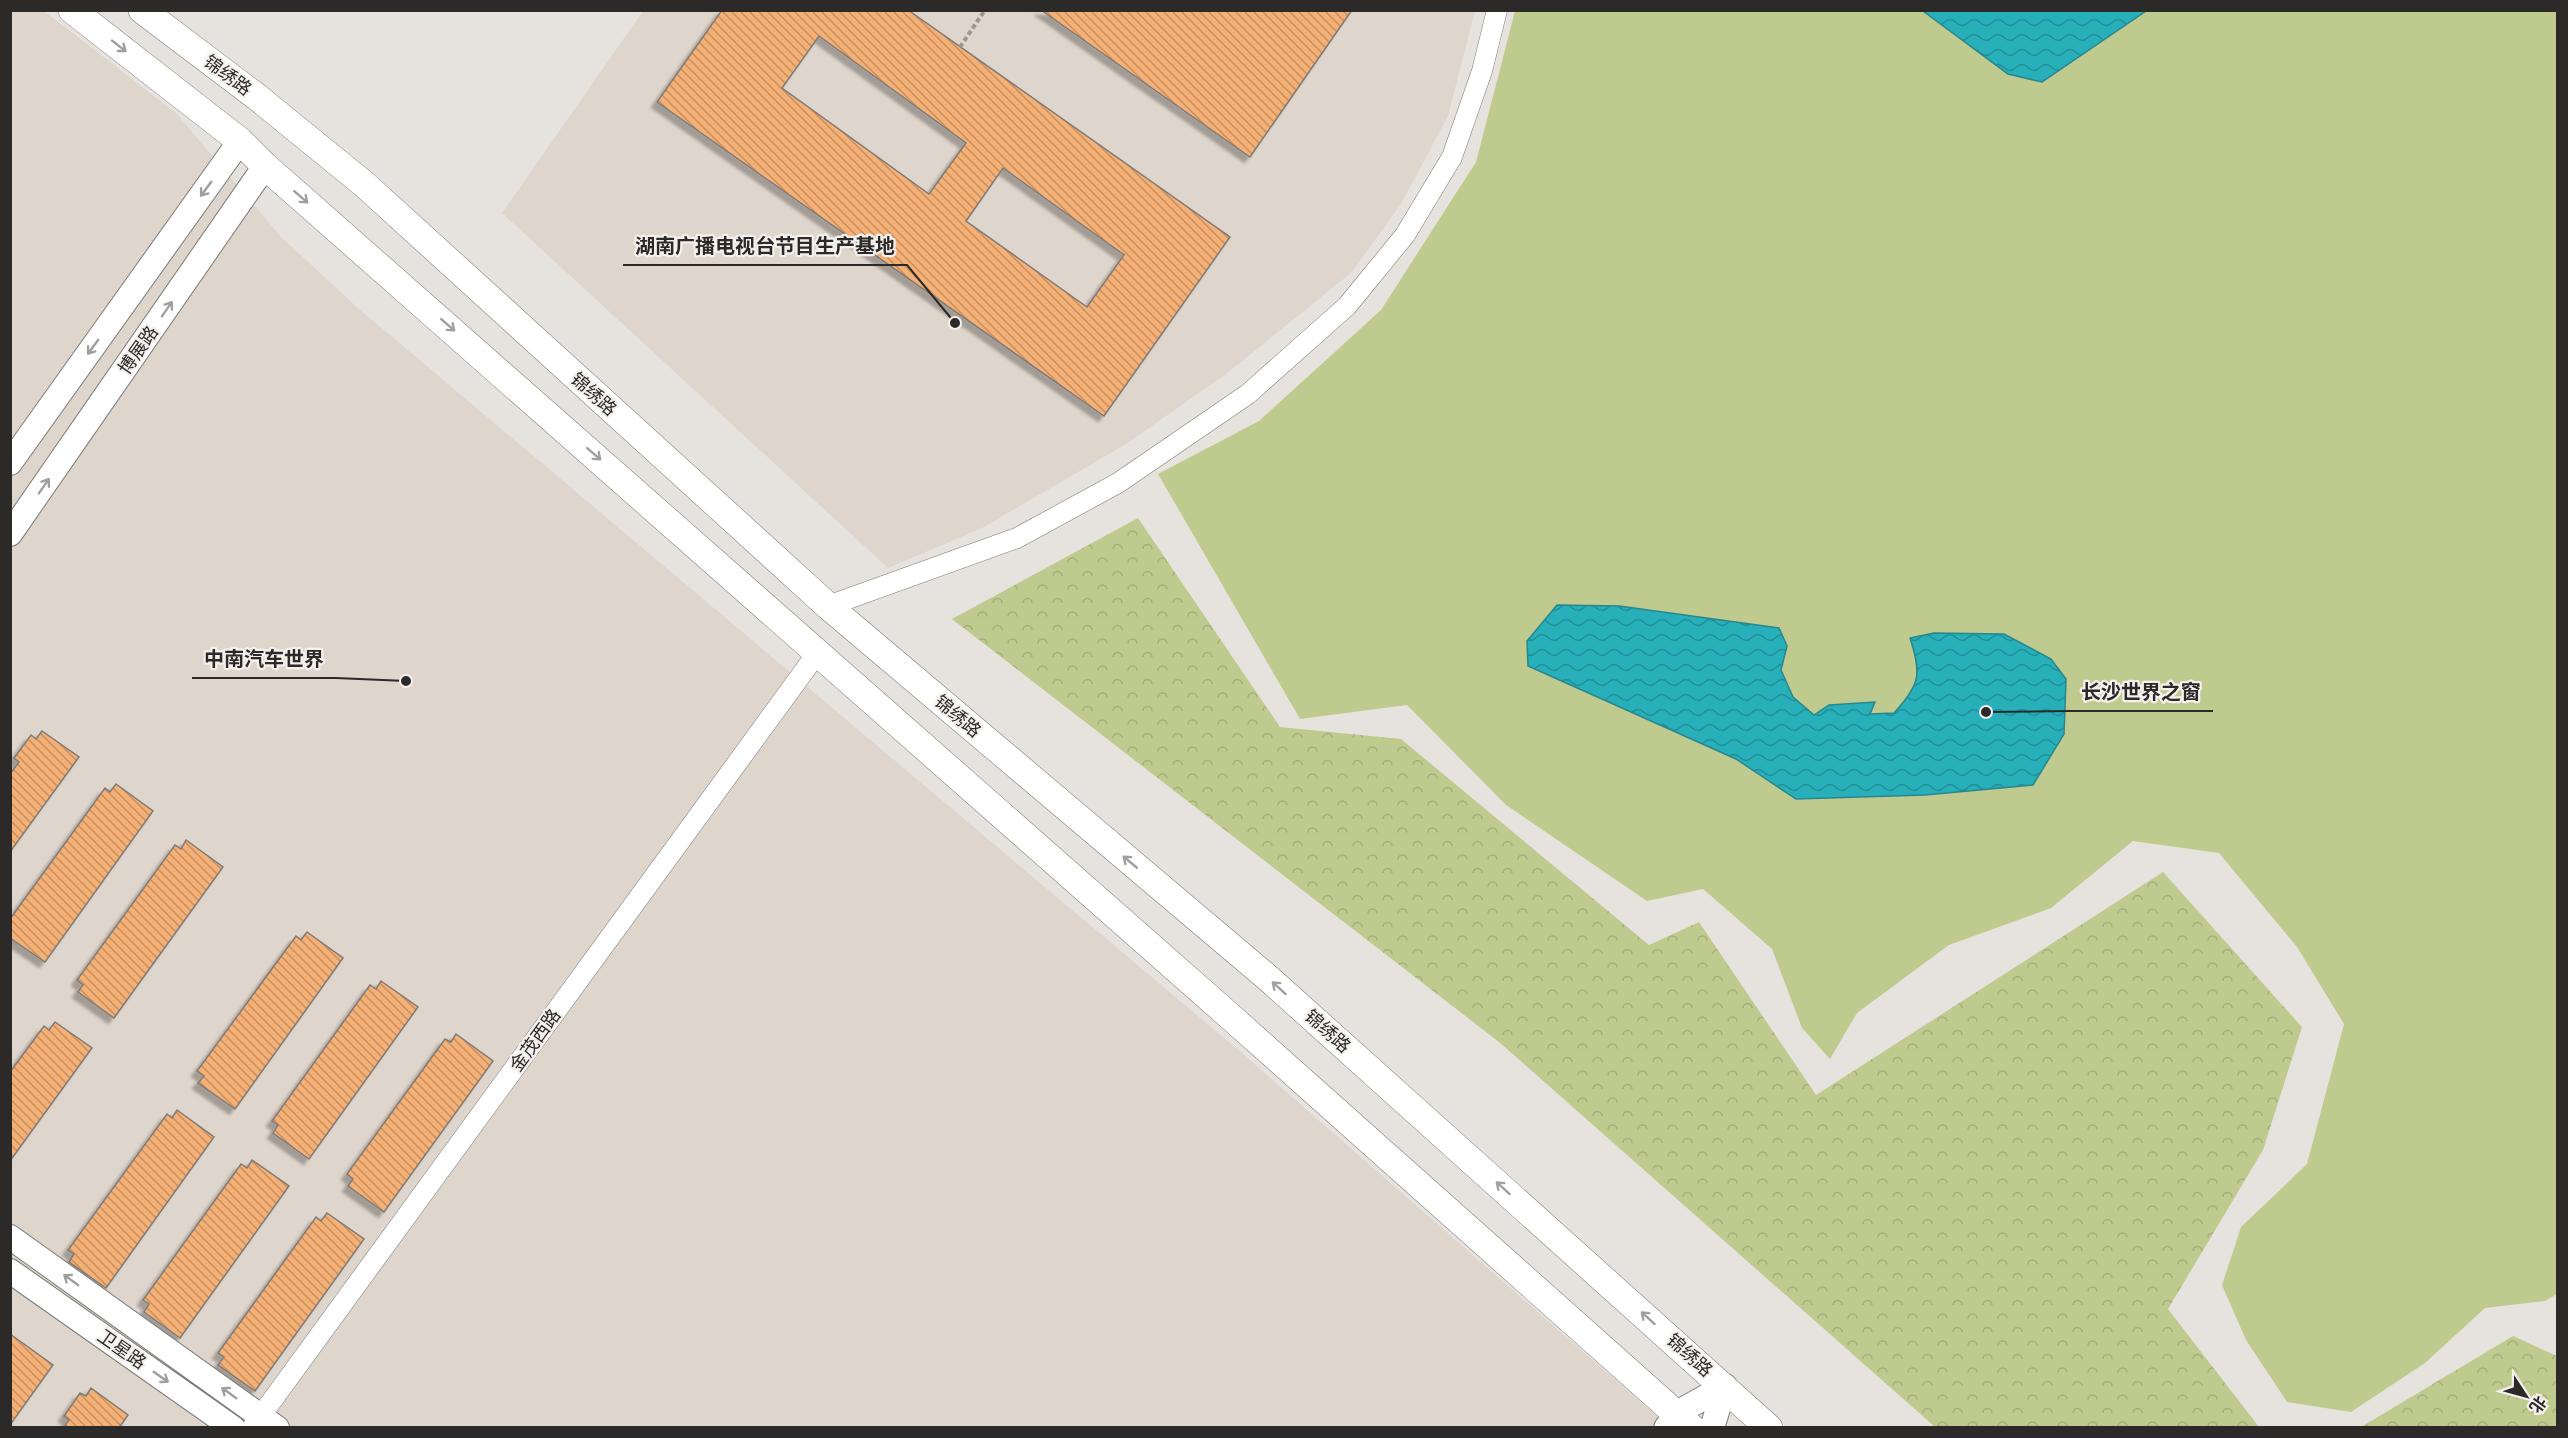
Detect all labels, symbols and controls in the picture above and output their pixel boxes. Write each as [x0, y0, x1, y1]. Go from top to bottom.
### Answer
one-way arrow [110, 40, 126, 53]
street label: 锦绣路 [200, 50, 256, 100]
one-way arrow [200, 180, 213, 196]
one-way arrow [293, 190, 308, 204]
callout: 湖南广播电视台节目生产基地 [623, 227, 907, 265]
text: 湖南广播电视台节目生产基地 [635, 234, 895, 258]
one-way arrow [161, 301, 173, 317]
one-way arrow [440, 318, 455, 332]
street label: 博展路 [114, 322, 162, 378]
one-way arrow [87, 339, 99, 355]
street label: 锦绣路 [567, 368, 621, 420]
one-way arrow [586, 447, 601, 461]
one-way arrow [38, 479, 50, 495]
callout: 中南汽车世界 [192, 640, 336, 678]
text: 中南汽车世界 [204, 647, 324, 671]
callout: 长沙世界之窗 [2069, 673, 2213, 711]
text: 长沙世界之窗 [2081, 680, 2201, 704]
street label: 锦绣路 [931, 691, 985, 741]
one-way arrow [1123, 855, 1138, 869]
one-way arrow [1272, 981, 1287, 995]
street label: 金茂西路 [505, 1005, 565, 1075]
street label: 锦绣路 [1301, 1005, 1355, 1057]
one-way arrow [1495, 1181, 1510, 1195]
one-way arrow [63, 1274, 79, 1286]
one-way arrow [1641, 1311, 1656, 1325]
street label: 卫星路 [94, 1325, 150, 1373]
street label: 锦绣路 [1663, 1329, 1717, 1381]
north arrow [2496, 1366, 2556, 1426]
one-way arrow [153, 1371, 169, 1383]
one-way arrow [222, 1387, 238, 1400]
text: 北 [2525, 1392, 2550, 1417]

